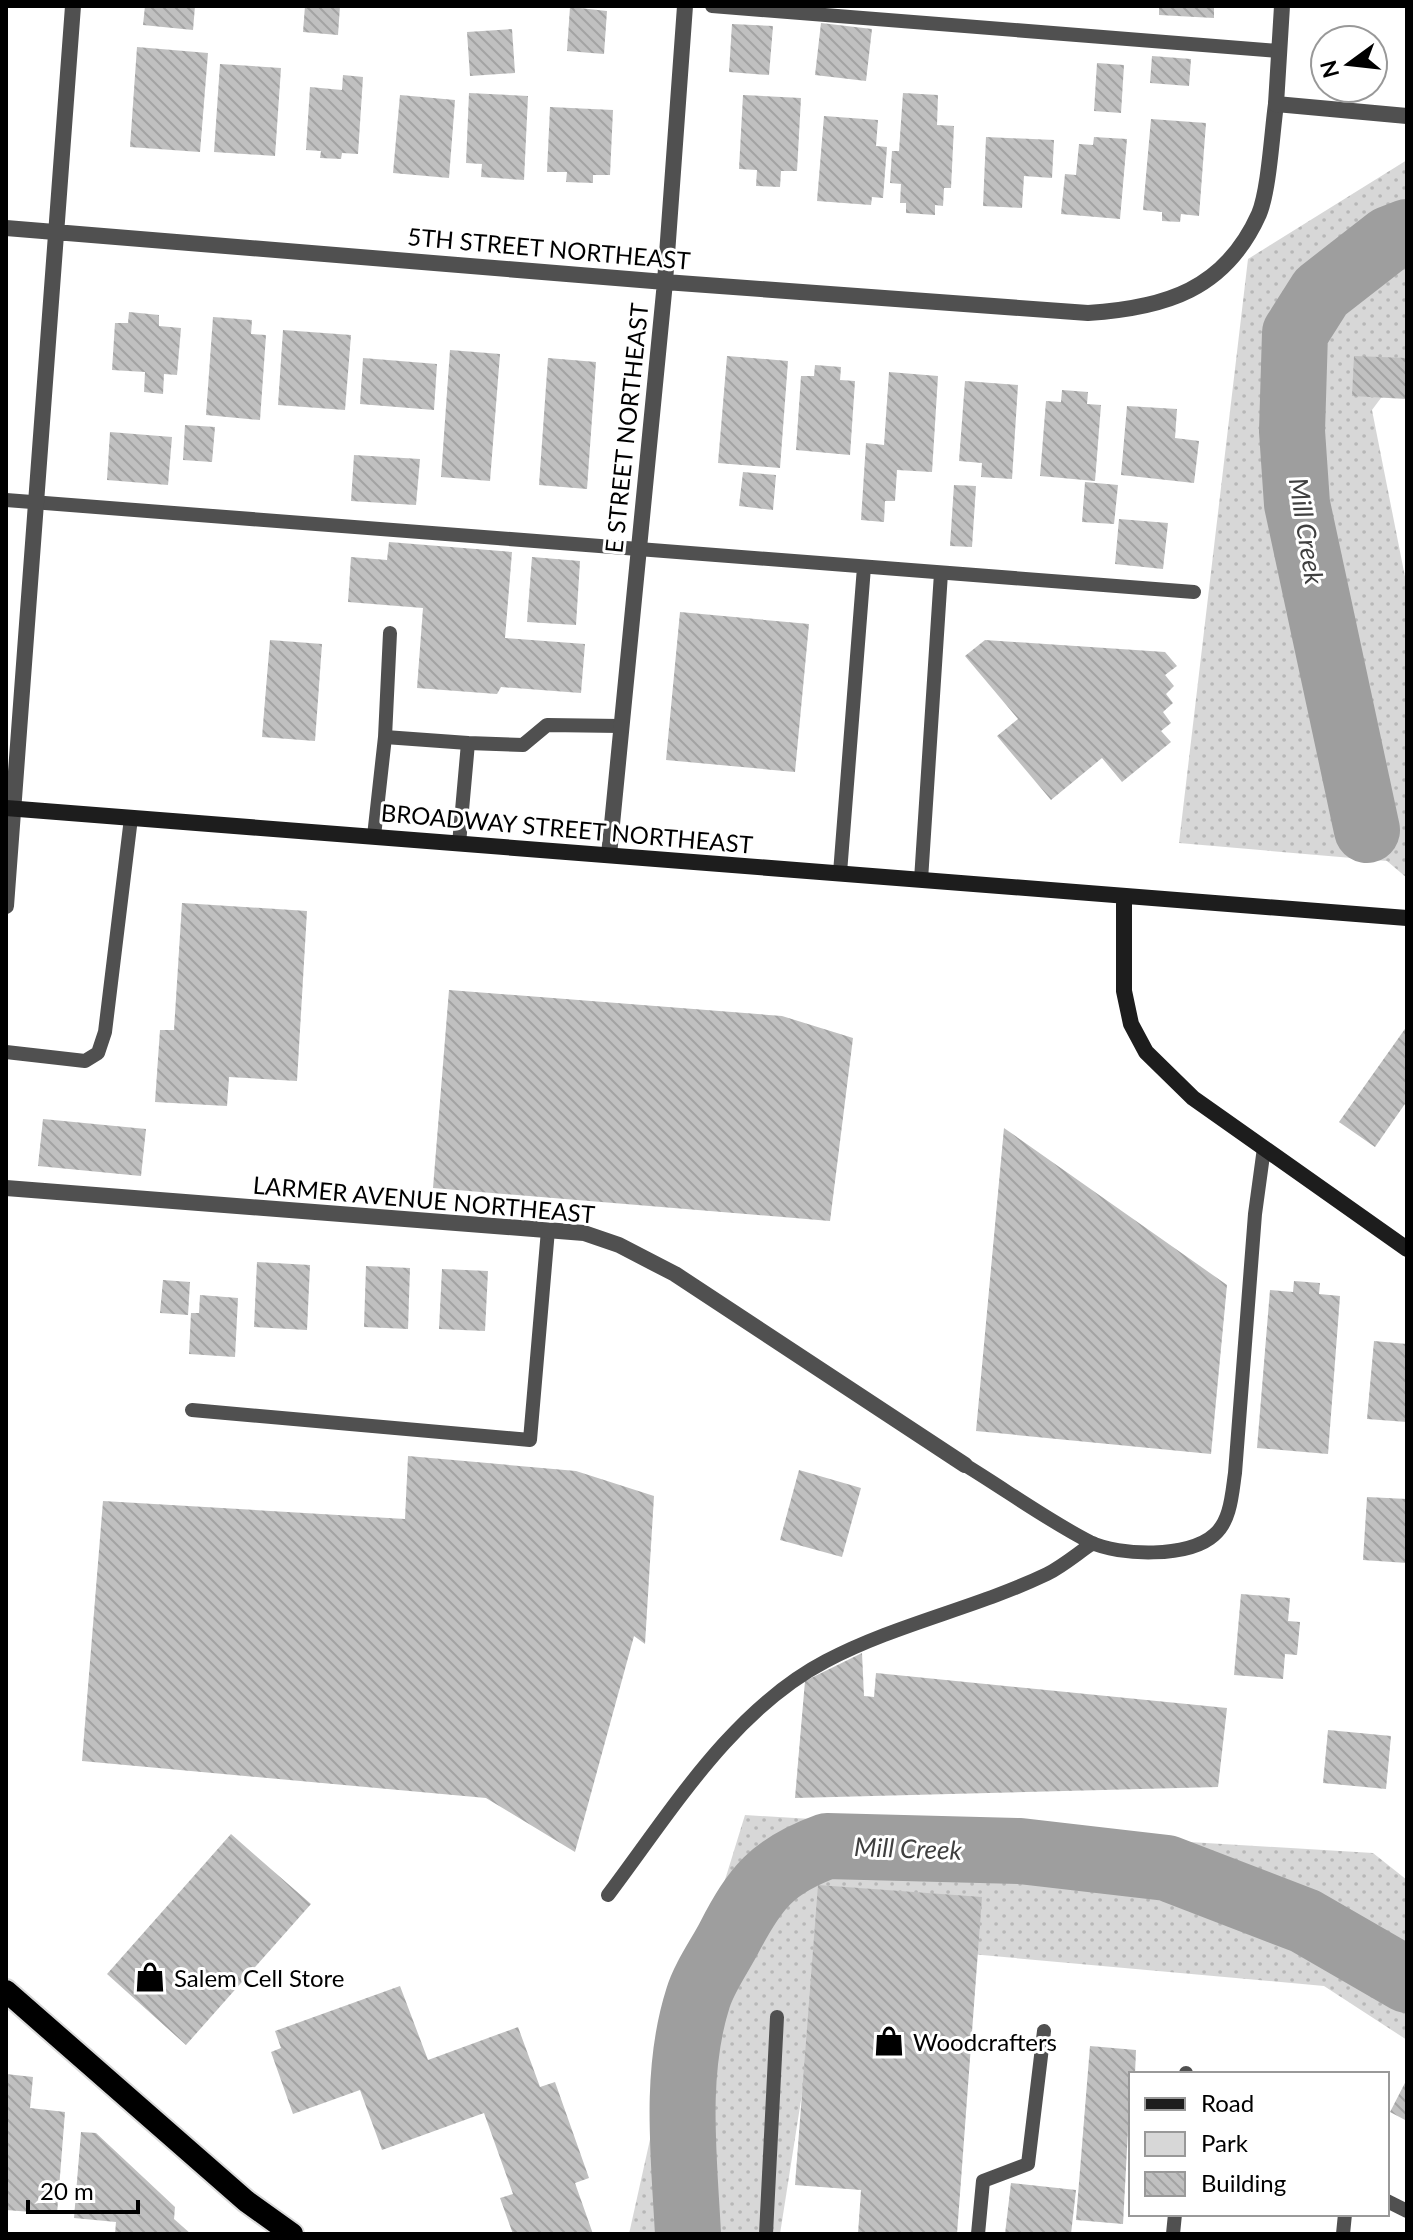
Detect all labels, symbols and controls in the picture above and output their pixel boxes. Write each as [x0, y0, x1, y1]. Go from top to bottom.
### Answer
north arrow [1309, 24, 1389, 104]
text: N [1314, 58, 1344, 81]
street label: 5TH STREET NORTHEAST [406, 221, 692, 275]
street label: E STREET NORTHEAST [598, 301, 654, 555]
water label: Mill Creek [1283, 475, 1331, 587]
street label: BROADWAY STREET NORTHEAST [380, 797, 754, 859]
street label: LARMER AVENUE NORTHEAST [252, 1170, 596, 1228]
water label: Mill Creek [854, 1830, 963, 1866]
shop icon: Salem Cell Store [133, 1960, 167, 1994]
place label: Salem Cell Store [174, 1963, 345, 1992]
shop icon: Woodcrafters [872, 2024, 906, 2058]
place label: Woodcrafters [913, 2027, 1057, 2056]
legend [1129, 2072, 1389, 2216]
text: Road [1201, 2088, 1254, 2117]
text: Park [1201, 2128, 1249, 2157]
scale bar [28, 2164, 138, 2214]
text: Building [1201, 2168, 1286, 2197]
text: 20 m [40, 2176, 94, 2205]

